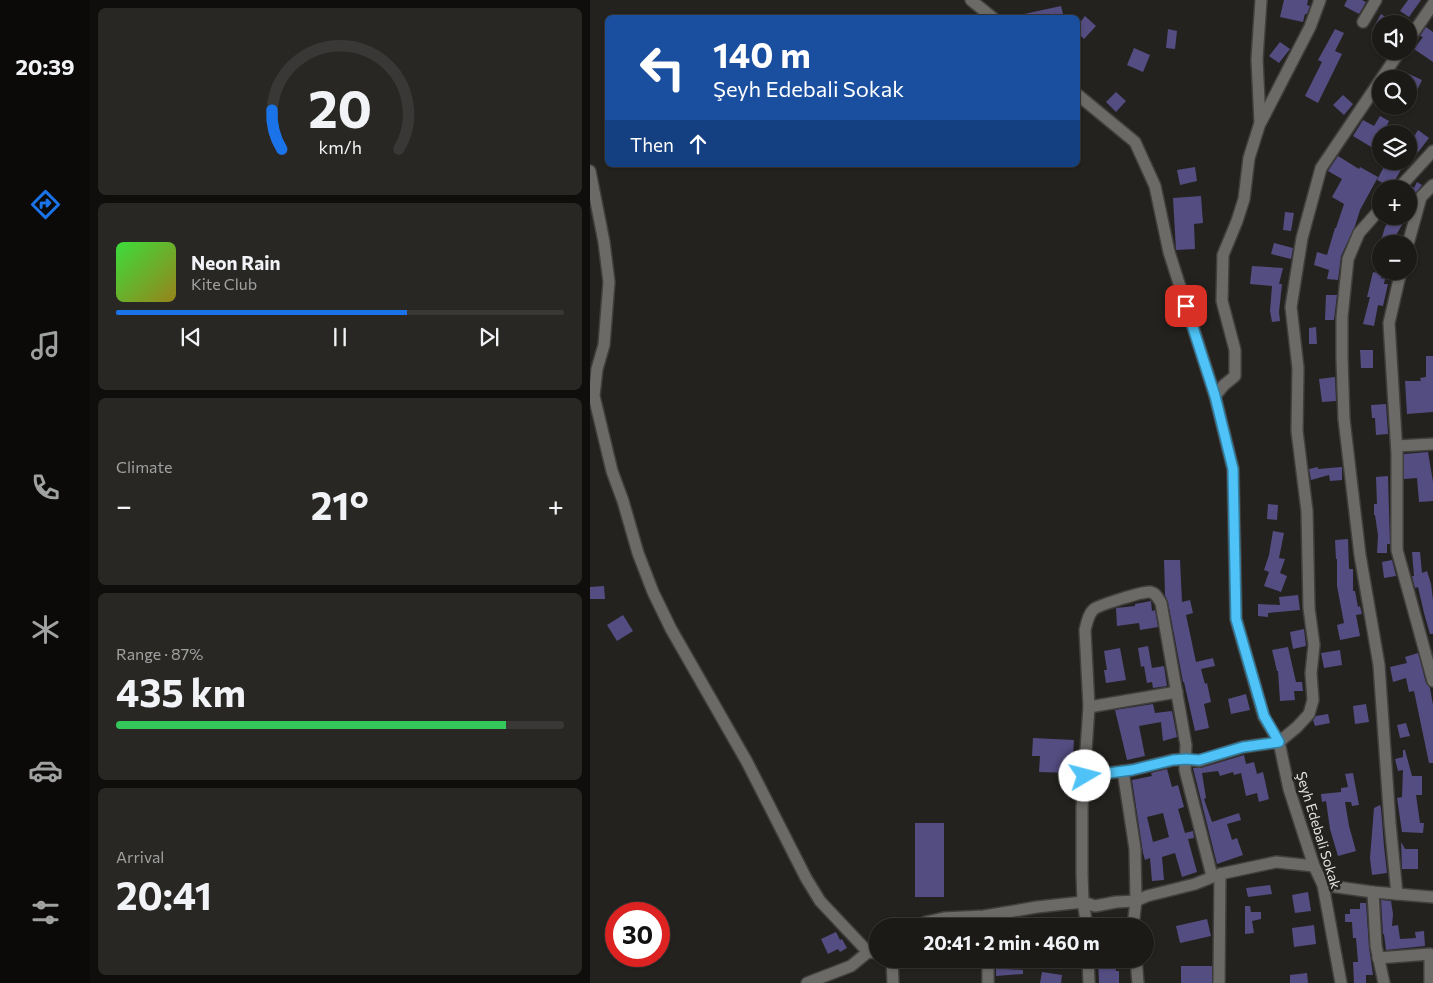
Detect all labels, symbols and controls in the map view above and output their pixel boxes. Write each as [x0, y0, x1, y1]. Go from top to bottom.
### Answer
map controls [1372, 15, 1417, 280]
button: sound [1372, 15, 1417, 60]
text: 140 m [713, 32, 811, 75]
icon: left [630, 35, 695, 100]
text: 20:39 [15, 53, 75, 80]
button: search [1372, 70, 1417, 115]
text: 20 [308, 75, 372, 139]
text: Şeyh Edebali Sokak [713, 75, 904, 102]
button: layers [1372, 125, 1417, 170]
icon: ahead [684, 130, 712, 158]
text: Then [630, 133, 674, 156]
text: km/h [318, 136, 362, 158]
button: + [1372, 180, 1417, 225]
icon: directions [28, 187, 63, 222]
button: − [1372, 235, 1417, 280]
text: Neon Rain [191, 251, 281, 274]
text: Kite Club [191, 274, 257, 293]
pin [1165, 285, 1207, 327]
icon: arrive [1172, 292, 1200, 320]
icon: previous [177, 323, 205, 351]
icon: pause [326, 323, 354, 351]
icon: next [475, 323, 503, 351]
icon: music [28, 328, 63, 363]
text: Climate [116, 457, 172, 476]
icon: phone [28, 470, 63, 505]
text: 21° [311, 481, 369, 528]
text: − [116, 488, 132, 522]
text: + [548, 488, 564, 522]
icon: climate [28, 612, 63, 647]
text: Range · 87% [116, 644, 203, 663]
text: 435 km [116, 668, 246, 715]
position arrow [1058, 749, 1110, 801]
icon: car [28, 753, 63, 788]
street label: Şeyh Edebali Sokak [1293, 769, 1345, 891]
text: Arrival [116, 847, 164, 866]
text: 20:41 [116, 871, 212, 918]
icon: filters [28, 895, 63, 930]
speed limit sign: 30 [605, 902, 670, 967]
text: 20:41 · 2 min · 460 m [923, 931, 1100, 954]

